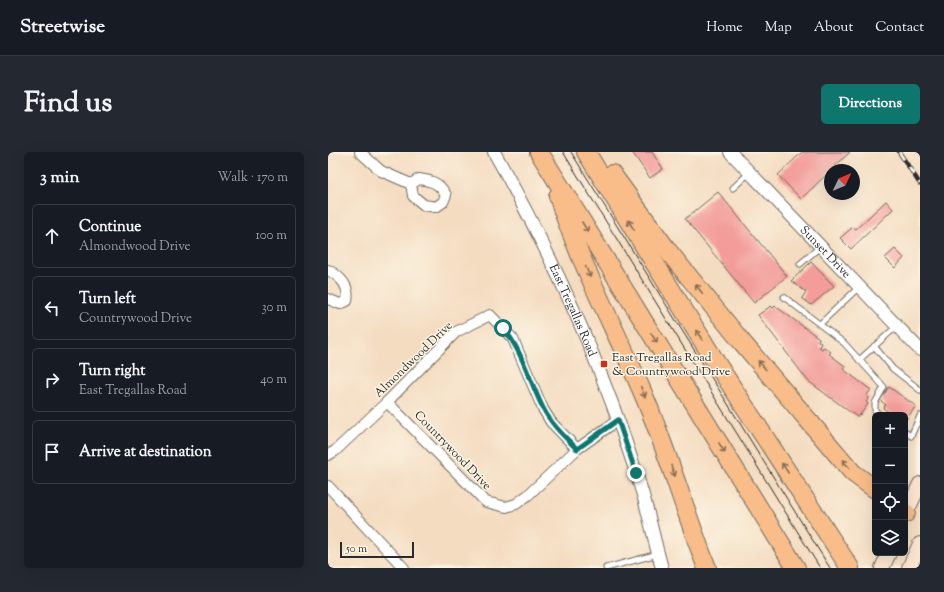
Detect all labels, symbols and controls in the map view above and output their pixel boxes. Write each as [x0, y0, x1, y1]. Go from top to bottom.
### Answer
text: Streetwise [20, 14, 105, 41]
text: Home [706, 18, 743, 38]
text: Map [765, 18, 792, 38]
text: About [814, 18, 853, 38]
text: Contact [875, 18, 924, 38]
text: Find us [24, 84, 112, 124]
button: Directions [821, 84, 920, 124]
north arrow [824, 164, 860, 200]
text: 3 min [40, 166, 79, 190]
text: Walk · 170 m [218, 169, 288, 187]
text: Continue [79, 217, 141, 238]
one-way arrow [627, 220, 635, 231]
one-way arrow [582, 221, 590, 233]
street label: Sunset Drive [795, 222, 855, 283]
icon: ahead [41, 225, 63, 247]
text: 100 m [255, 227, 287, 245]
text: Almondwood Drive [79, 238, 191, 256]
street label: East Tregallas Road [544, 261, 601, 360]
one-way arrow [585, 266, 592, 278]
one-way arrow [695, 283, 704, 294]
text: Turn left [79, 289, 136, 310]
icon: left [41, 297, 63, 319]
text: 30 m [261, 299, 287, 317]
text: Countrywood Drive [79, 310, 192, 328]
street label: Almondwood Drive [370, 317, 457, 402]
route start [494, 319, 512, 337]
one-way arrow [695, 329, 703, 341]
one-way arrow [650, 332, 658, 344]
place label: East Tregallas Road & Countrywood Drive [612, 349, 731, 381]
marker: East Tregallas Road & Countrywood Drive [599, 359, 609, 369]
one-way arrow [757, 359, 766, 370]
text: Turn right [79, 361, 145, 382]
icon: right [41, 369, 63, 391]
text: 40 m [260, 371, 287, 389]
text: East Tregallas Road [79, 382, 187, 400]
one-way arrow [639, 386, 647, 398]
street label: Countrywood Drive [410, 407, 495, 495]
map controls [872, 412, 908, 556]
button: + [872, 412, 908, 448]
icon: arrive [41, 441, 63, 463]
text: Arrive at destination [79, 442, 212, 463]
one-way arrow [718, 443, 726, 454]
button: − [872, 448, 908, 484]
one-way arrow [841, 459, 850, 469]
one-way arrow [781, 463, 789, 474]
route end [627, 464, 645, 482]
one-way arrow [669, 464, 677, 476]
button: locate [872, 484, 908, 520]
button: layers [872, 520, 908, 556]
scale bar [340, 540, 414, 559]
text: 50 m [346, 541, 367, 557]

